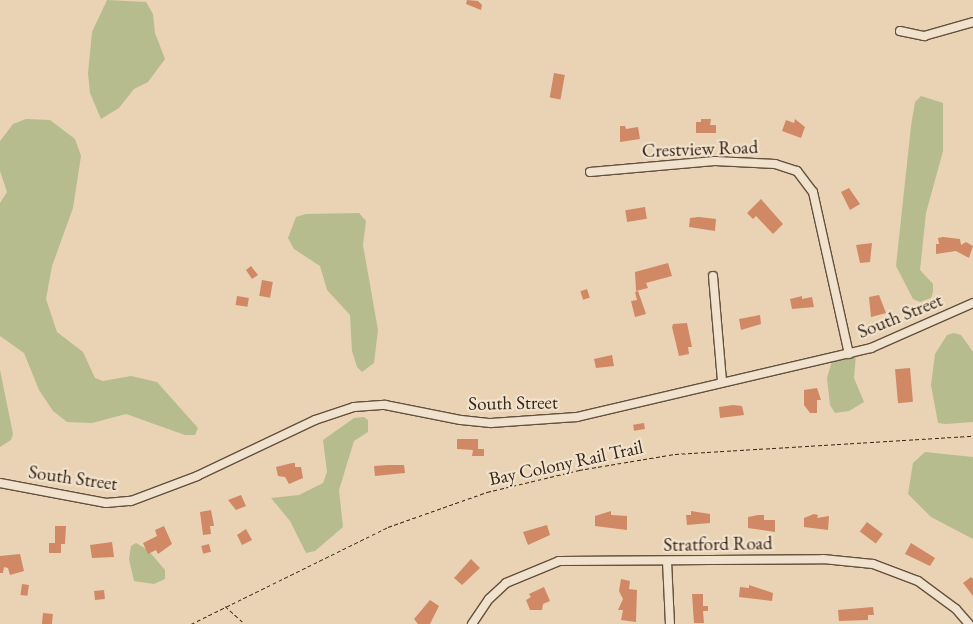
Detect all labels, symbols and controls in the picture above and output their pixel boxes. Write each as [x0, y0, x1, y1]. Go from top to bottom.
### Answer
street label: Crestview Road [641, 136, 759, 162]
street label: South Street [854, 289, 946, 343]
street label: South Street [468, 391, 558, 415]
street label: Bay Colony Rail Trail [487, 436, 645, 490]
street label: South Street [27, 460, 119, 496]
street label: Stratford Road [663, 532, 773, 556]

